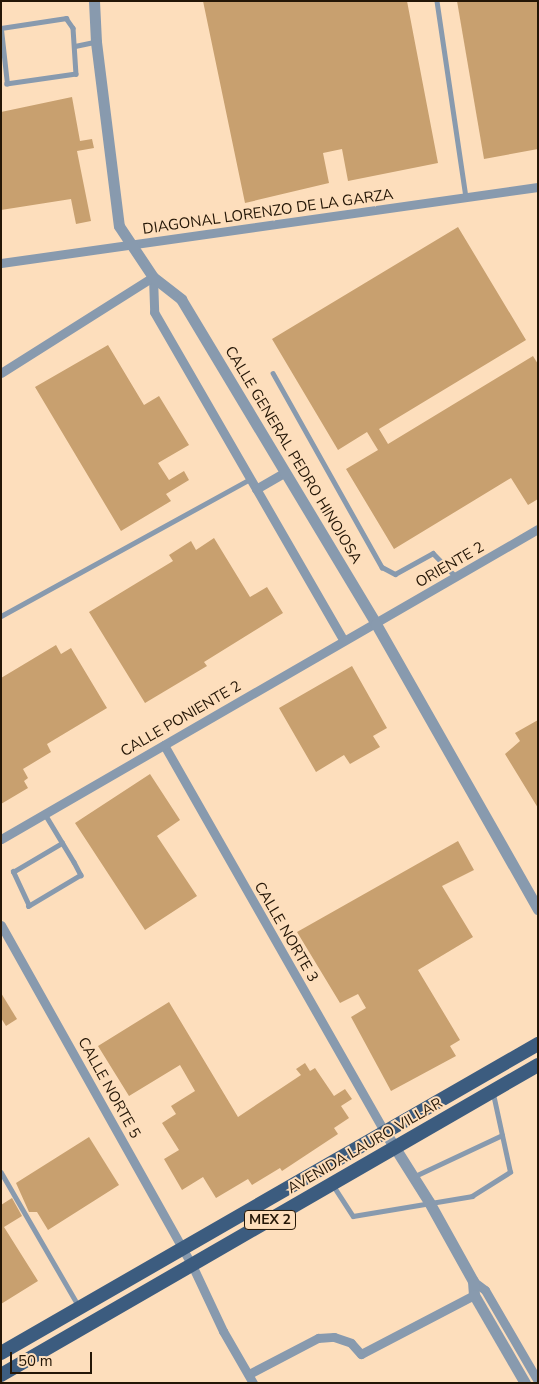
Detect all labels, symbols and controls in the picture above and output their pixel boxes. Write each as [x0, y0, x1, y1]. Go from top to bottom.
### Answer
street label: DIAGONAL LORENZO DE LA GARZA [142, 185, 394, 239]
street label: CALLE GENERAL PEDRO HINOJOSA [221, 343, 365, 567]
street label: ORIENTE 2 [413, 538, 487, 592]
street label: CALLE PONIENTE 2 [118, 677, 244, 761]
street label: CALLE NORTE 3 [250, 879, 322, 985]
street label: CALLE NORTE 5 [74, 1034, 144, 1142]
street label: AVENIDA LAURO VILLAR [284, 1094, 446, 1198]
road number: MEX 2 [244, 1208, 296, 1232]
scale bar [12, 1342, 95, 1374]
text: 50 m [18, 1351, 53, 1371]

